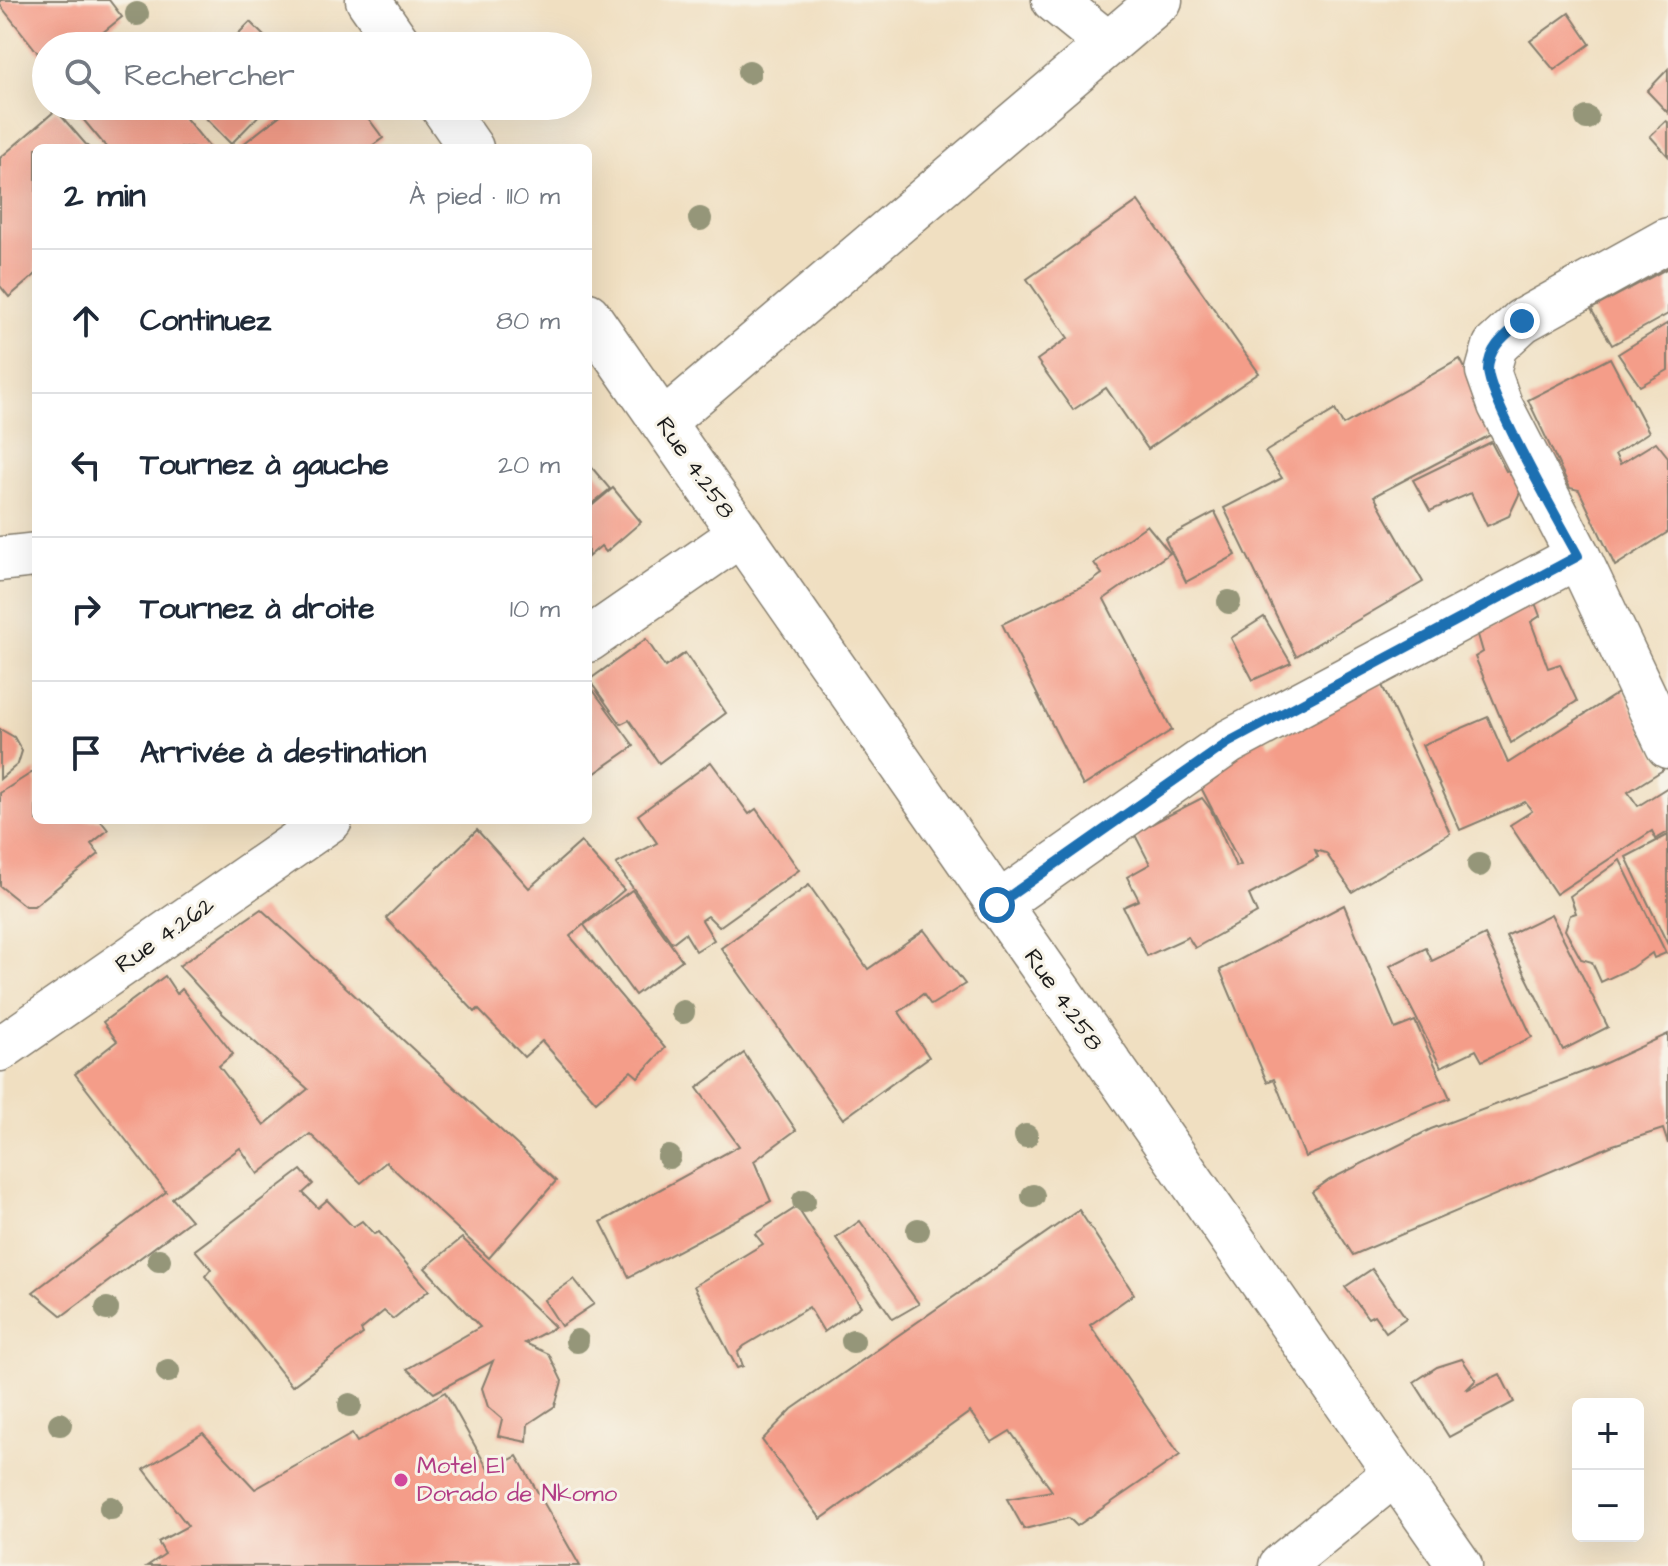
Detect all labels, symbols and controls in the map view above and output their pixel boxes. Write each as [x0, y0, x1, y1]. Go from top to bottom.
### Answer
search box [32, 32, 592, 120]
icon: search [60, 54, 104, 98]
text: Rechercher [124, 55, 295, 97]
text: 2 min [64, 172, 146, 220]
text: À pied · 110 m [409, 178, 560, 214]
icon: ahead [64, 299, 108, 343]
text: Continuez [140, 300, 271, 342]
text: 80 m [496, 303, 560, 339]
route end [1504, 303, 1540, 339]
street label: Rue 4.258 [647, 410, 743, 526]
icon: left [64, 443, 108, 487]
text: Tournez à gauche [140, 444, 389, 486]
text: 20 m [498, 447, 560, 483]
icon: right [64, 587, 108, 631]
text: Tournez à droite [140, 588, 374, 630]
text: 10 m [510, 591, 560, 627]
icon: arrive [64, 731, 108, 775]
text: Arrivée à destination [140, 732, 426, 774]
route start [979, 887, 1015, 923]
street label: Rue 4.262 [109, 888, 222, 982]
street label: Rue 4.258 [1015, 942, 1111, 1058]
map controls [1572, 1398, 1644, 1542]
button: + [1572, 1398, 1644, 1470]
place label: Motel El Dorado de Nkomo [417, 1449, 618, 1511]
button: − [1572, 1470, 1644, 1542]
marker: Motel El Dorado de Nkomo [392, 1471, 410, 1489]

